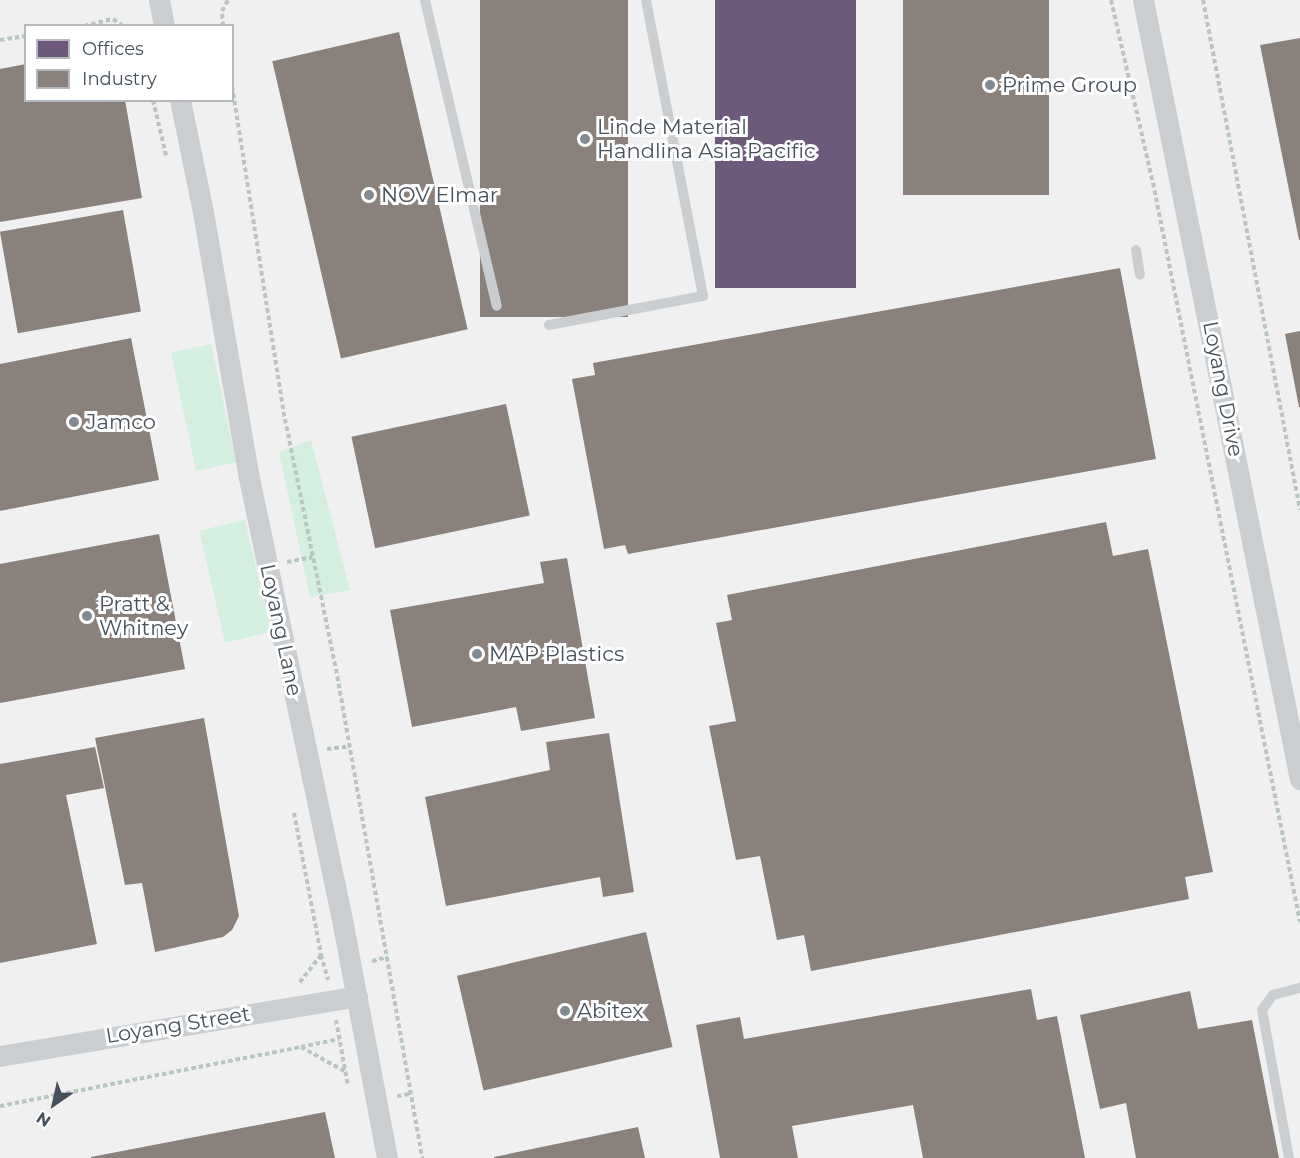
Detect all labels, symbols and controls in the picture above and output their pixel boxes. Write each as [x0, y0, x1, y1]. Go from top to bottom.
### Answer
legend [24, 24, 234, 102]
text: Offices [82, 38, 144, 60]
text: Industry [82, 68, 157, 90]
place label: Prime Group [1002, 72, 1137, 98]
marker: Prime Group [983, 78, 997, 92]
place label: Linde Material Handlina Asia Pacific [597, 114, 816, 164]
marker: Linde Material Handlina Asia Pacific [578, 132, 592, 146]
place label: NOV Elmar [381, 182, 498, 208]
marker: NOV Elmar [362, 188, 376, 202]
street label: Loyang Drive [1198, 319, 1248, 459]
place label: Jamco [86, 409, 156, 435]
marker: Jamco [67, 415, 81, 429]
street label: Loyang Lane [255, 562, 307, 698]
place label: Pratt & Whitney [99, 591, 188, 641]
marker: Pratt & Whitney [80, 609, 94, 623]
place label: MAP Plastics [489, 641, 624, 667]
marker: MAP Plastics [470, 647, 484, 661]
place label: Abitex [577, 998, 643, 1024]
street label: Loyang Street [104, 1001, 252, 1049]
marker: Abitex [558, 1004, 572, 1018]
north arrow [24, 1074, 84, 1134]
text: N [33, 1108, 54, 1131]

